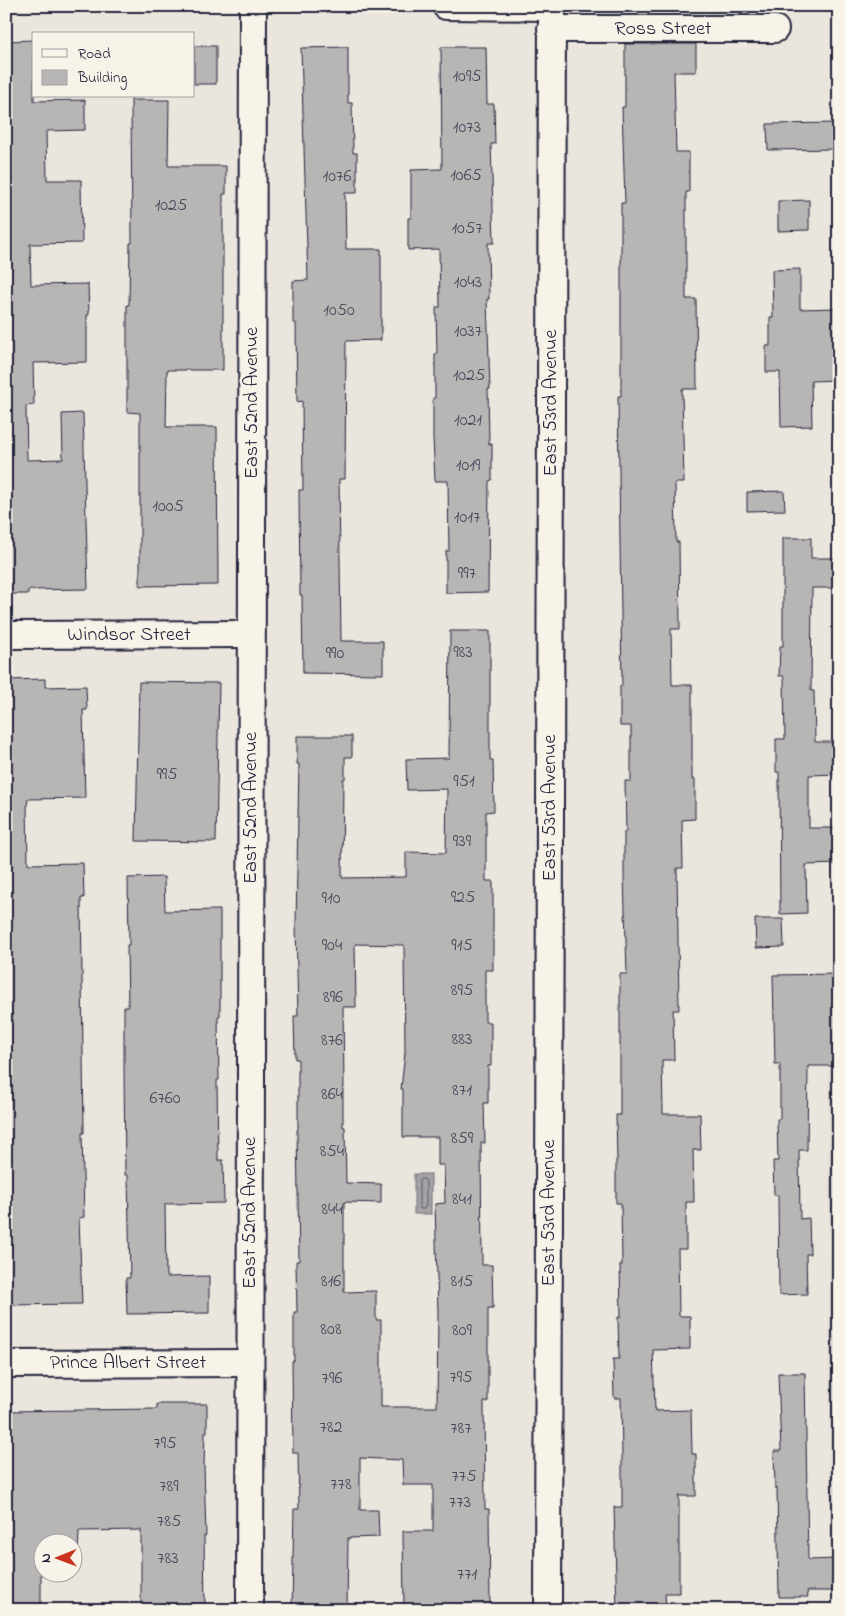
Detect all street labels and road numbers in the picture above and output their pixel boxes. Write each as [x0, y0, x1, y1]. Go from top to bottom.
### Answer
street label: Ross Street [614, 15, 712, 44]
street label: East 52nd Avenue [238, 327, 267, 479]
street label: East 53rd Avenue [537, 330, 566, 476]
street label: Windsor Street [67, 621, 191, 650]
street label: East 52nd Avenue [237, 732, 266, 884]
street label: East 53rd Avenue [536, 735, 565, 881]
street label: East 52nd Avenue [236, 1137, 265, 1289]
street label: East 53rd Avenue [535, 1140, 564, 1286]
street label: Prince Albert Street [50, 1349, 206, 1378]

